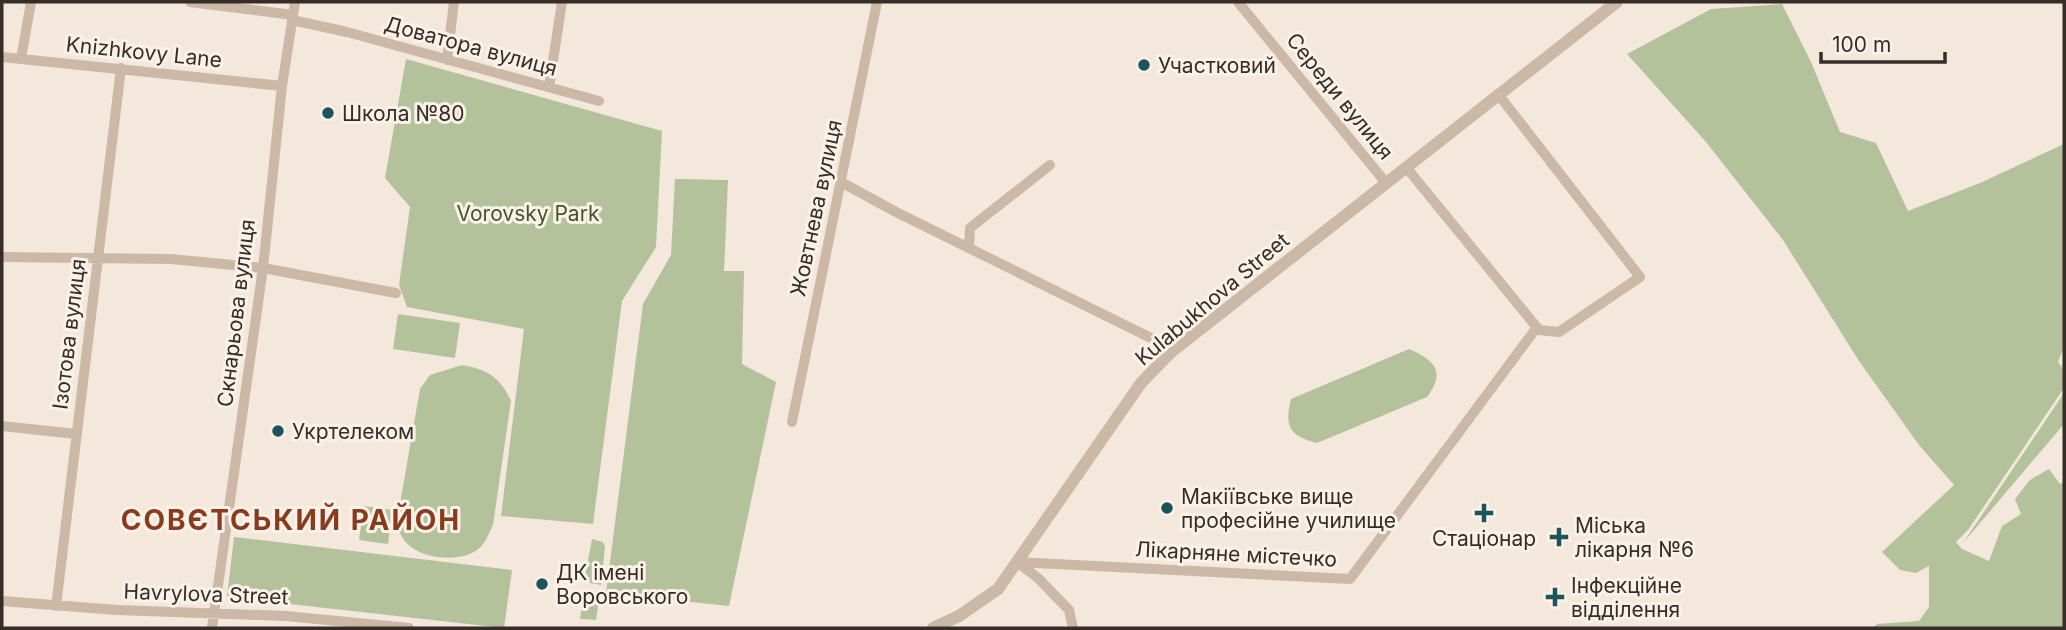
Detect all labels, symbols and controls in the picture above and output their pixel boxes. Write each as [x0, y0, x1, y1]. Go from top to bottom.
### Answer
street label: Доватора вулиця [382, 11, 560, 81]
scale bar [1821, 21, 1945, 65]
street label: Середи вулиця [1281, 28, 1399, 164]
street label: Knizhkovy Lane [65, 31, 223, 73]
text: 100 m [1832, 32, 1891, 57]
place label: Участковий [1158, 53, 1276, 78]
marker: Участковий [1136, 57, 1152, 73]
place label: Школа №80 [342, 101, 465, 126]
marker: Школа №80 [320, 105, 336, 121]
street label: Жовтнева вулиця [785, 117, 847, 299]
park label: Vorovsky Park [457, 201, 600, 226]
street label: Скнарьова вулиця [212, 218, 260, 408]
street label: Kulabukhova Street [1130, 227, 1294, 371]
street label: Ізотова вулиця [47, 257, 91, 411]
place label: Укртелеком [292, 419, 414, 444]
marker: Укртелеком [270, 423, 286, 439]
place label: Макіївське вище професійне училище [1181, 484, 1396, 533]
marker: Макіївське вище професійне училище [1159, 500, 1175, 516]
district label: СОВЄТСЬКИЙ РАЙОН [121, 502, 461, 537]
marker: Стаціонар [1474, 503, 1494, 523]
place label: Міська лікарня №6 [1575, 513, 1694, 562]
place label: Стаціонар [1432, 526, 1536, 551]
marker: Міська лікарня №6 [1549, 527, 1569, 547]
street label: Лікарняне містечко [1134, 536, 1338, 572]
place label: ДК імені Воровського [556, 560, 688, 609]
place label: Інфекційне відділення [1571, 573, 1682, 622]
marker: ДК імені Воровського [534, 576, 550, 592]
street label: Havrylova Street [123, 579, 289, 609]
marker: Інфекційне відділення [1545, 587, 1565, 607]

